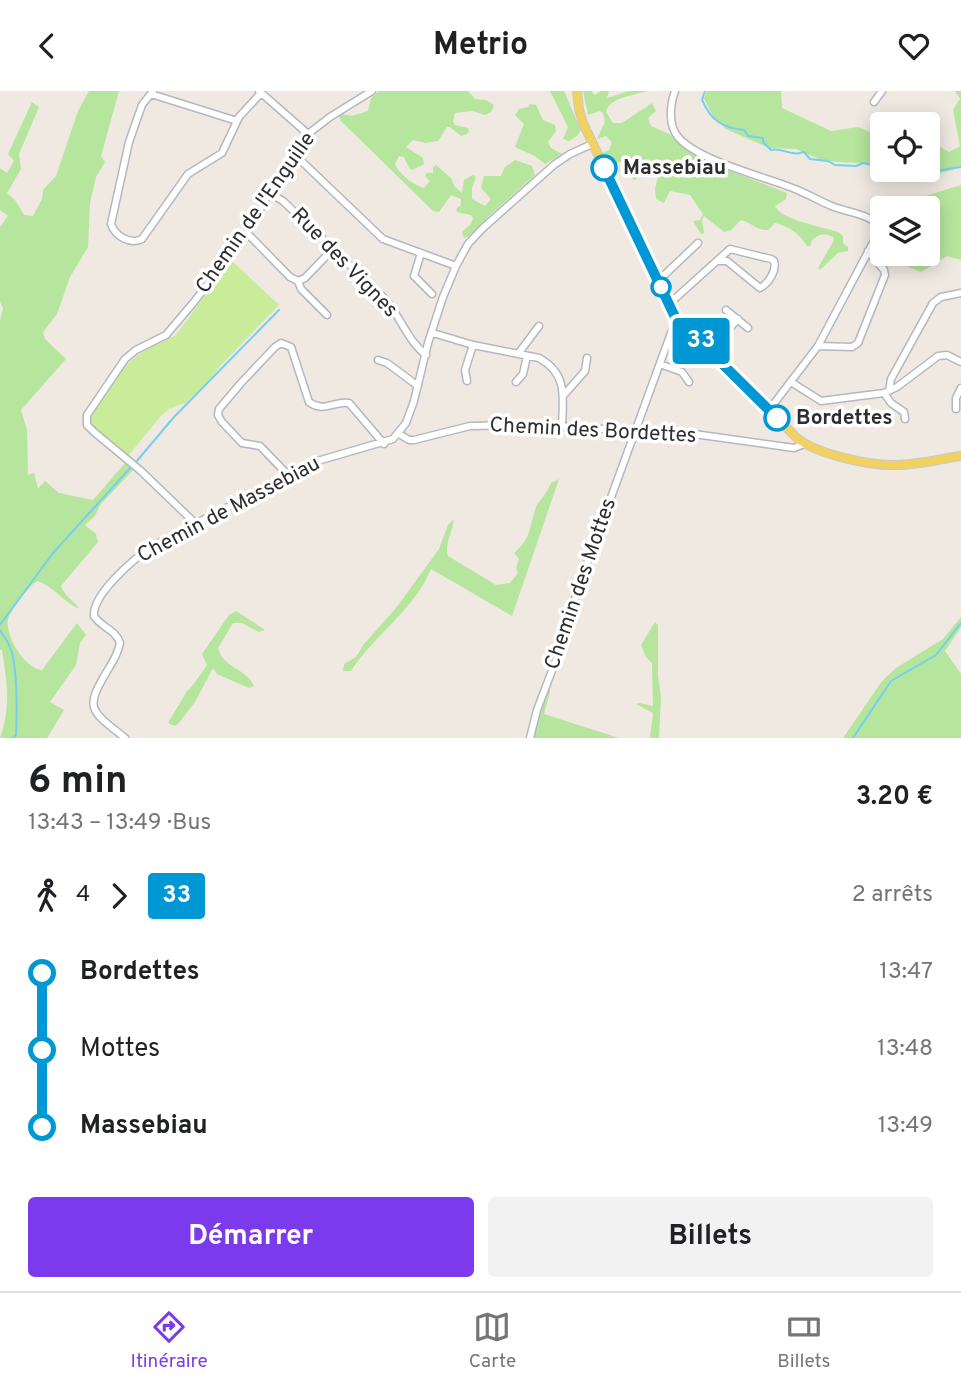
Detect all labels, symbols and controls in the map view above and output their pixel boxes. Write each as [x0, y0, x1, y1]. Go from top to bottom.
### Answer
text: Metrio [433, 26, 528, 66]
icon: back [28, 27, 66, 65]
icon: heart [895, 27, 933, 65]
map controls [870, 112, 940, 266]
button: locate [870, 112, 940, 182]
street label: Chemin de l'Enguille [190, 127, 322, 299]
marker: Massebiau [591, 155, 617, 181]
place label: Massebiau [623, 155, 726, 182]
button: layers [870, 196, 940, 266]
street label: Rue des Vignes [285, 202, 403, 324]
unlabelled marker [651, 277, 671, 297]
line badge: 33 [670, 318, 732, 364]
text: 33 [687, 326, 715, 356]
marker: Bordettes [764, 405, 790, 431]
place label: Bordettes [796, 405, 893, 432]
street label: Chemin des Bordettes [489, 412, 697, 450]
street label: Chemin de Massebiau [133, 450, 325, 570]
street label: Chemin des Mottes [539, 495, 623, 673]
text: 6 min [28, 758, 127, 807]
text: 3.20 € [856, 781, 933, 814]
text: 13:43 – 13:49 · Bus [28, 809, 211, 838]
icon: walk [28, 877, 66, 915]
icon: forward [100, 877, 138, 915]
text: 4 [76, 881, 90, 910]
text: 33 [162, 881, 191, 911]
text: 2 arrêts [852, 881, 933, 910]
text: Bordettes [80, 956, 200, 989]
text: 13:47 [879, 958, 933, 987]
text: Mottes [80, 1033, 160, 1066]
text: 13:48 [877, 1035, 933, 1064]
text: Massebiau [80, 1110, 208, 1143]
text: 13:49 [878, 1112, 933, 1141]
button: Démarrer [28, 1197, 474, 1277]
button: Billets [488, 1197, 933, 1277]
tab: Itinéraire [131, 1308, 208, 1374]
tab: Carte [469, 1308, 516, 1374]
tab: Billets [777, 1308, 830, 1374]

